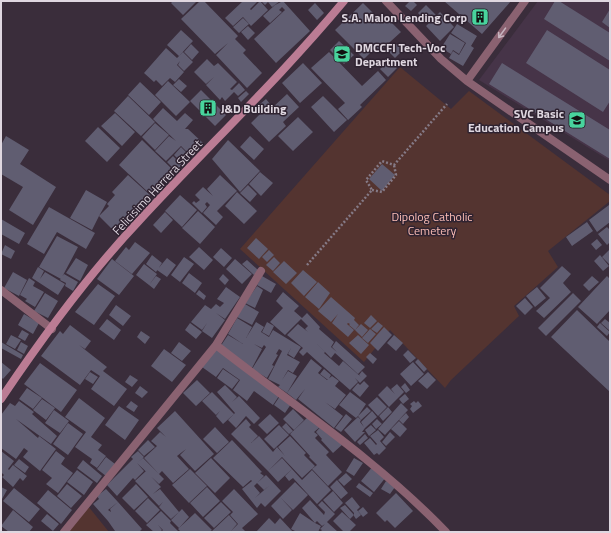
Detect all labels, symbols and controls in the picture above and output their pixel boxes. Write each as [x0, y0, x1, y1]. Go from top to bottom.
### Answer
building icon: S.A. Malon Lending Corp [470, 7, 490, 27]
place label: S.A. Malon Lending Corp [342, 8, 467, 27]
one-way arrow [498, 27, 506, 38]
place label: DMCCFI Tech-Voc Department [355, 38, 445, 71]
school or university icon: DMCCFI Tech-Voc Department [332, 44, 352, 64]
building icon: J&D Building [198, 98, 218, 118]
place label: J&D Building [221, 99, 287, 118]
place label: SVC Basic Education Campus [468, 104, 564, 137]
school or university icon: SVC Basic Education Campus [567, 110, 587, 130]
street label: Felicisimo Herrera Street [108, 134, 207, 239]
park label: Dipolog Catholic Cemetery [391, 207, 473, 240]

